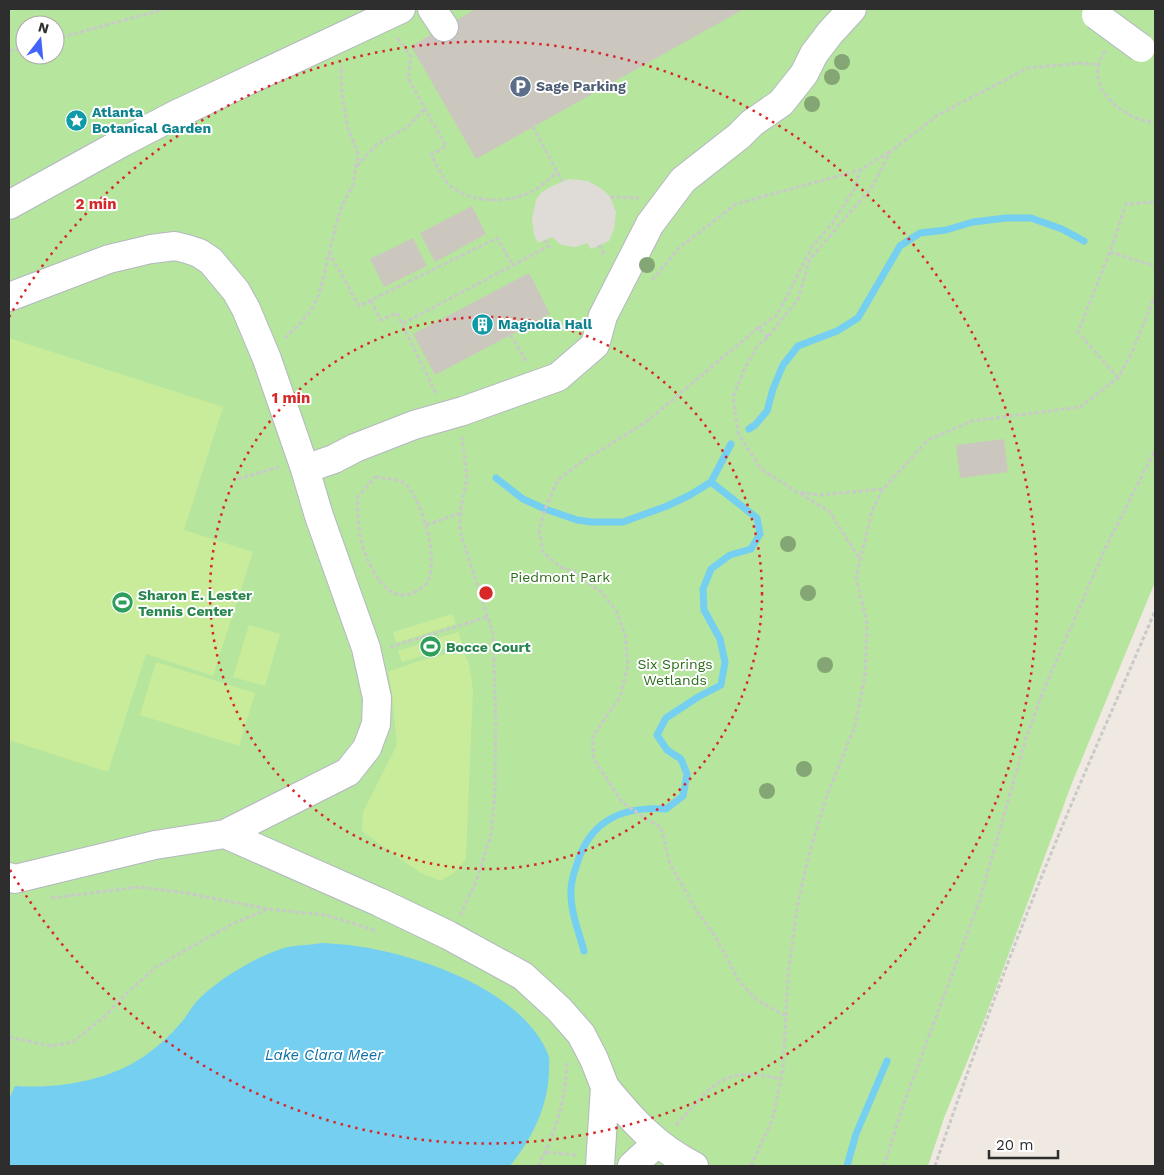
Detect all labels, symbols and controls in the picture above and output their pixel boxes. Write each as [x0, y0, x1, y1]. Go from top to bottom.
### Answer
north arrow [15, 15, 65, 65]
text: N [36, 18, 51, 37]
parking icon: Sage Parking [508, 74, 532, 98]
place label: Sage Parking [536, 78, 626, 94]
place label: Atlanta Botanical Garden [92, 104, 211, 136]
place icon: Atlanta Botanical Garden [64, 108, 88, 132]
text: 2 min [75, 195, 117, 213]
building icon: Magnolia Hall [470, 312, 494, 336]
place label: Magnolia Hall [498, 316, 592, 332]
text: 1 min [272, 389, 310, 407]
park label: Piedmont Park [510, 569, 610, 585]
centre of rings [477, 584, 495, 602]
place label: Sharon E. Lester Tennis Center [138, 587, 252, 619]
sports icon: Sharon E. Lester Tennis Center [110, 591, 134, 615]
sports icon: Bocce Court [418, 635, 442, 659]
place label: Bocce Court [446, 639, 531, 655]
park label: Six Springs Wetlands [637, 656, 713, 688]
water label: Lake Clara Meer [265, 1046, 384, 1064]
scale bar [989, 1128, 1058, 1160]
text: 20 m [996, 1136, 1034, 1154]

